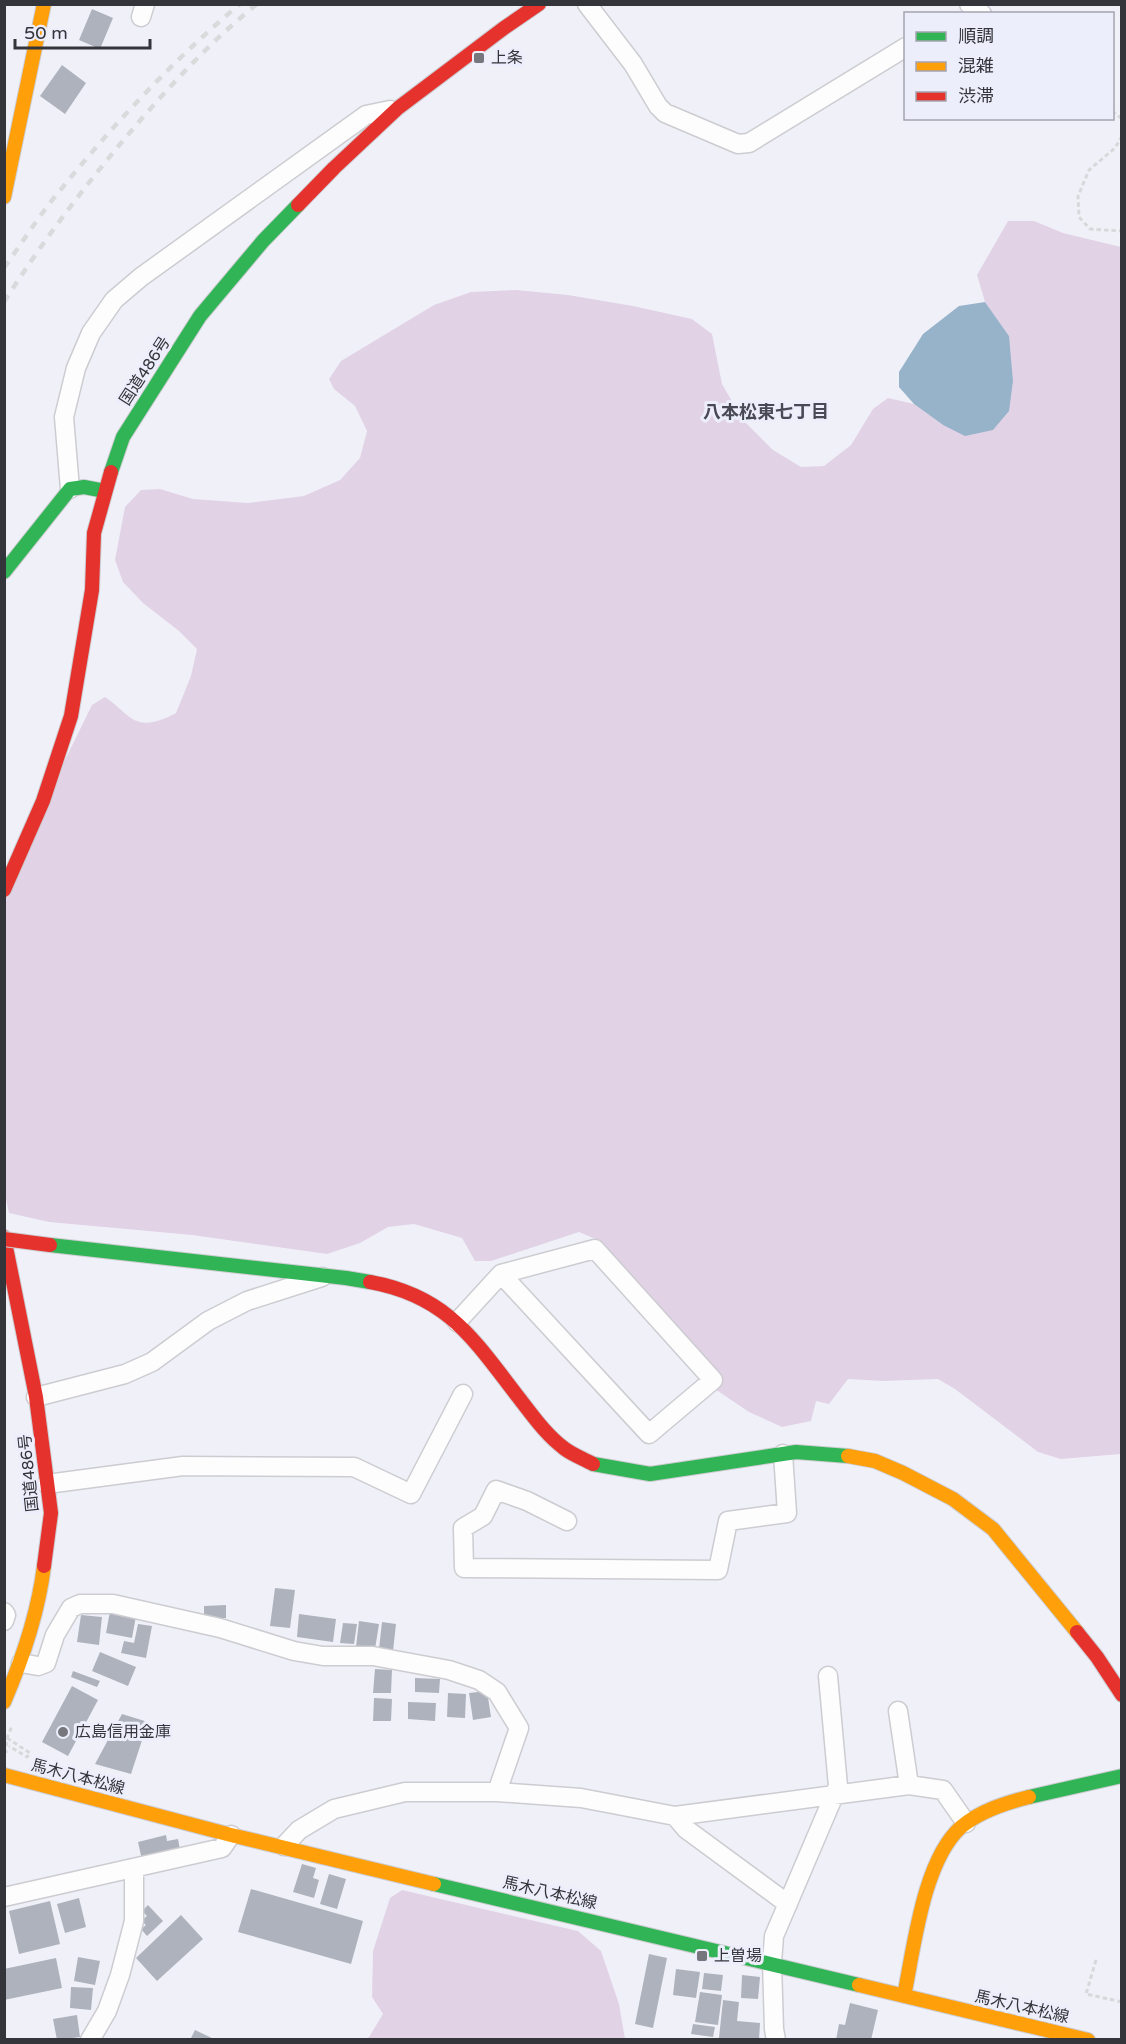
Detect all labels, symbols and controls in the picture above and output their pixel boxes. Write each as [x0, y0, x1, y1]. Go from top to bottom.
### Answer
scale bar [15, 12, 150, 50]
legend [904, 12, 1114, 120]
text: 50 m [24, 22, 68, 44]
text: 順調 [958, 25, 994, 47]
place label: 上条 [491, 48, 523, 68]
marker: 上条 [472, 51, 486, 65]
text: 混雑 [958, 55, 994, 77]
text: 渋滞 [958, 85, 994, 107]
street label: 国道486号 [115, 333, 175, 409]
district label: 八本松東七丁目 [703, 401, 829, 423]
street label: 国道486号 [15, 1433, 43, 1513]
place label: 広島信用金庫 [75, 1722, 171, 1742]
marker: 広島信用金庫 [56, 1725, 70, 1739]
street label: 馬木八本松線 [29, 1755, 127, 1799]
street label: 馬木八本松線 [501, 1872, 599, 1914]
place label: 上曽場 [714, 1946, 762, 1966]
marker: 上曽場 [695, 1949, 709, 1963]
street label: 馬木八本松線 [973, 1986, 1071, 2028]

